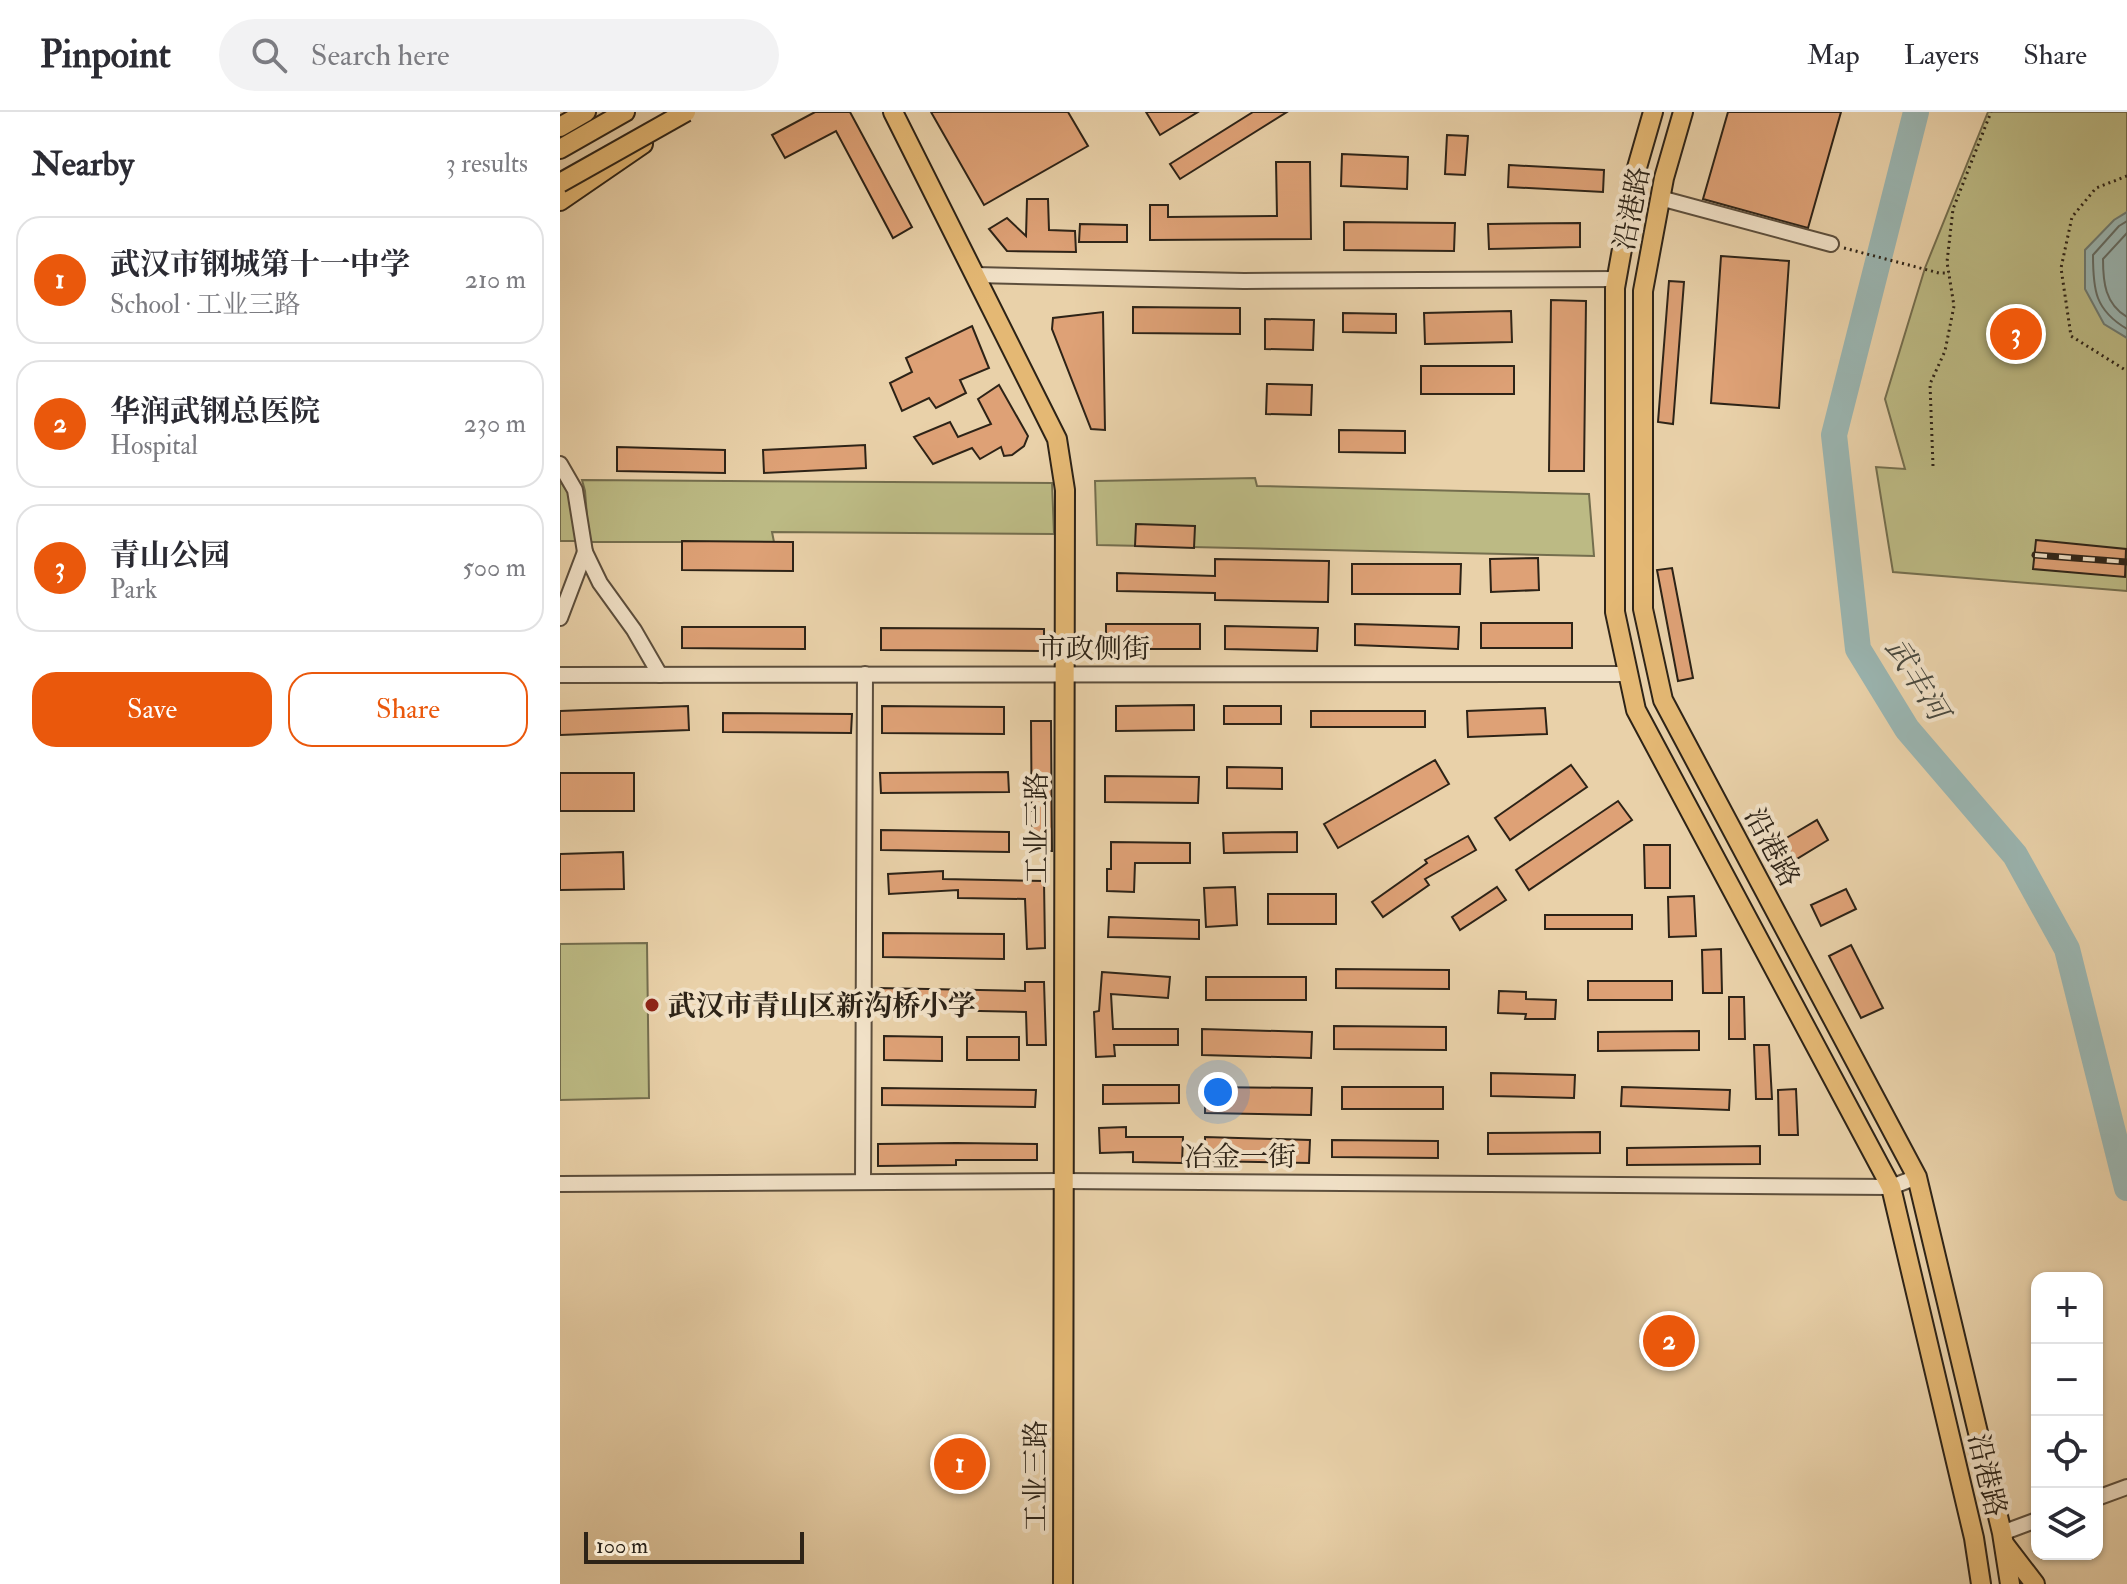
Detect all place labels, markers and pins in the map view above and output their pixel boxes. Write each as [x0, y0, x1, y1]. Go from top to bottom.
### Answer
pin: 3 [1990, 304, 2042, 364]
place label: 武汉市青山区新沟桥小学 [668, 989, 976, 1024]
marker: 武汉市青山区新沟桥小学 [643, 996, 661, 1014]
pin: 2 [1643, 1311, 1695, 1371]
pin: 1 [934, 1434, 986, 1494]

